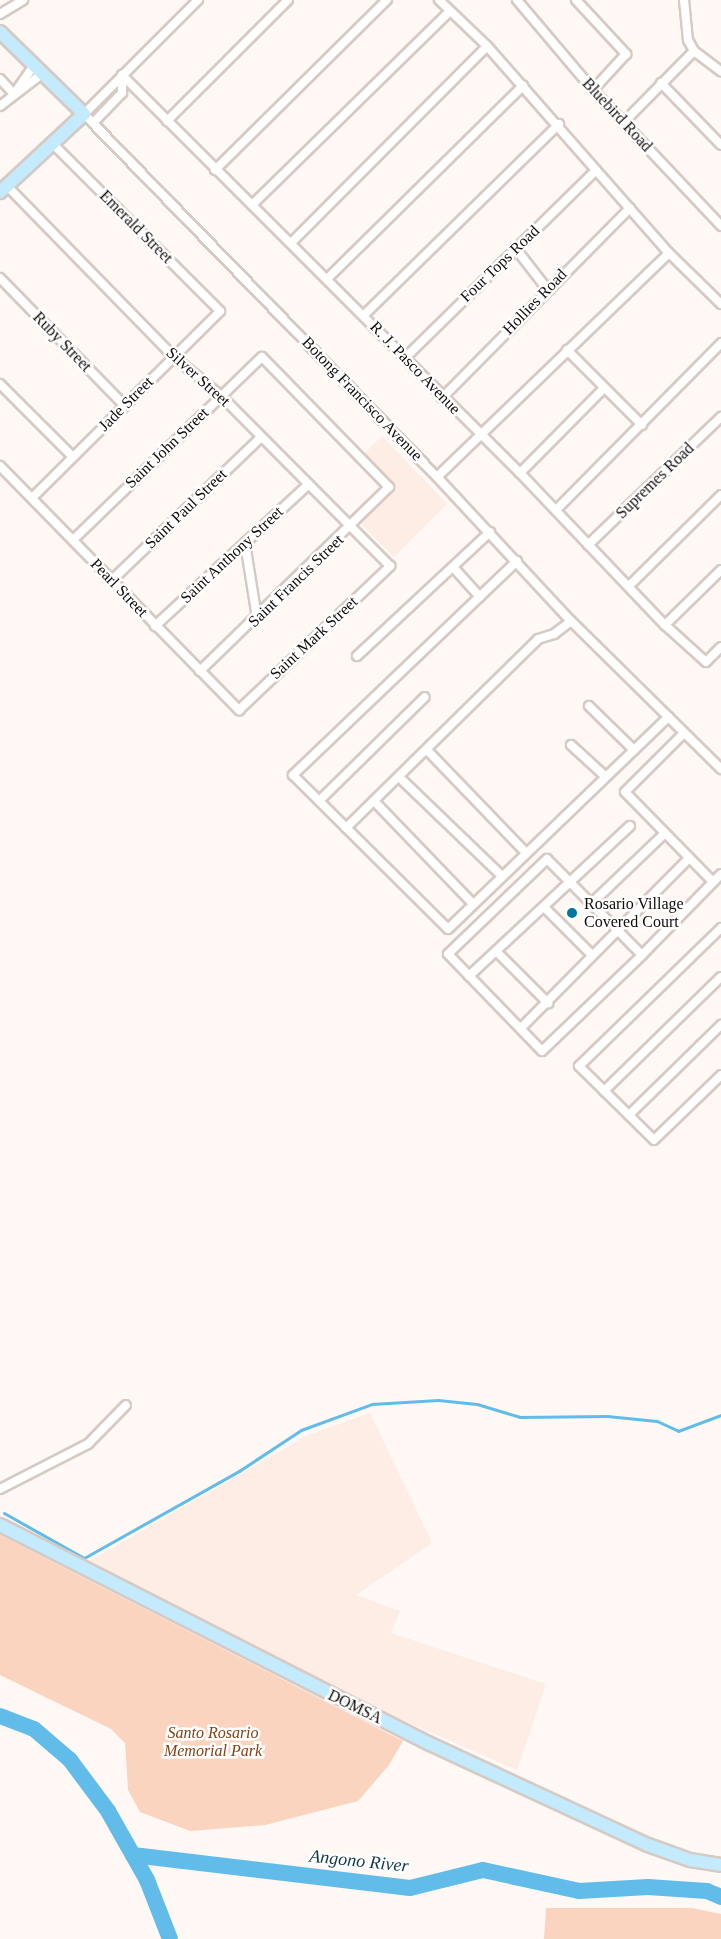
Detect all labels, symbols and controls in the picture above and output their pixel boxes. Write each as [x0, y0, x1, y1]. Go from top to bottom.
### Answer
street label: Bluebird Road [578, 74, 656, 156]
street label: Emerald Street [95, 186, 177, 268]
street label: Four Tops Road [456, 221, 544, 307]
street label: Hollies Road [499, 265, 571, 339]
street label: Ruby Street [29, 308, 95, 376]
street label: R. J. Pasco Avenue [365, 317, 465, 419]
street label: Botong Francisco Avenue [297, 333, 427, 465]
street label: Silver Street [162, 343, 234, 411]
street label: Jade Street [95, 373, 157, 435]
street label: Saint John Street [121, 403, 213, 493]
street label: Supremes Road [612, 439, 698, 523]
street label: Saint Paul Street [141, 465, 231, 553]
street label: Saint Anthony Street [176, 502, 288, 608]
street label: Saint Francis Street [244, 531, 348, 631]
street label: Pearl Street [86, 555, 152, 621]
street label: Saint Mark Street [266, 592, 362, 684]
place label: Rosario Village Covered Court [584, 894, 684, 932]
marker: Rosario Village Covered Court [565, 906, 579, 920]
street label: DOMSA [325, 1686, 385, 1728]
park label: Santo Rosario Memorial Park [164, 1723, 262, 1761]
water label: Angono River [308, 1845, 410, 1877]

